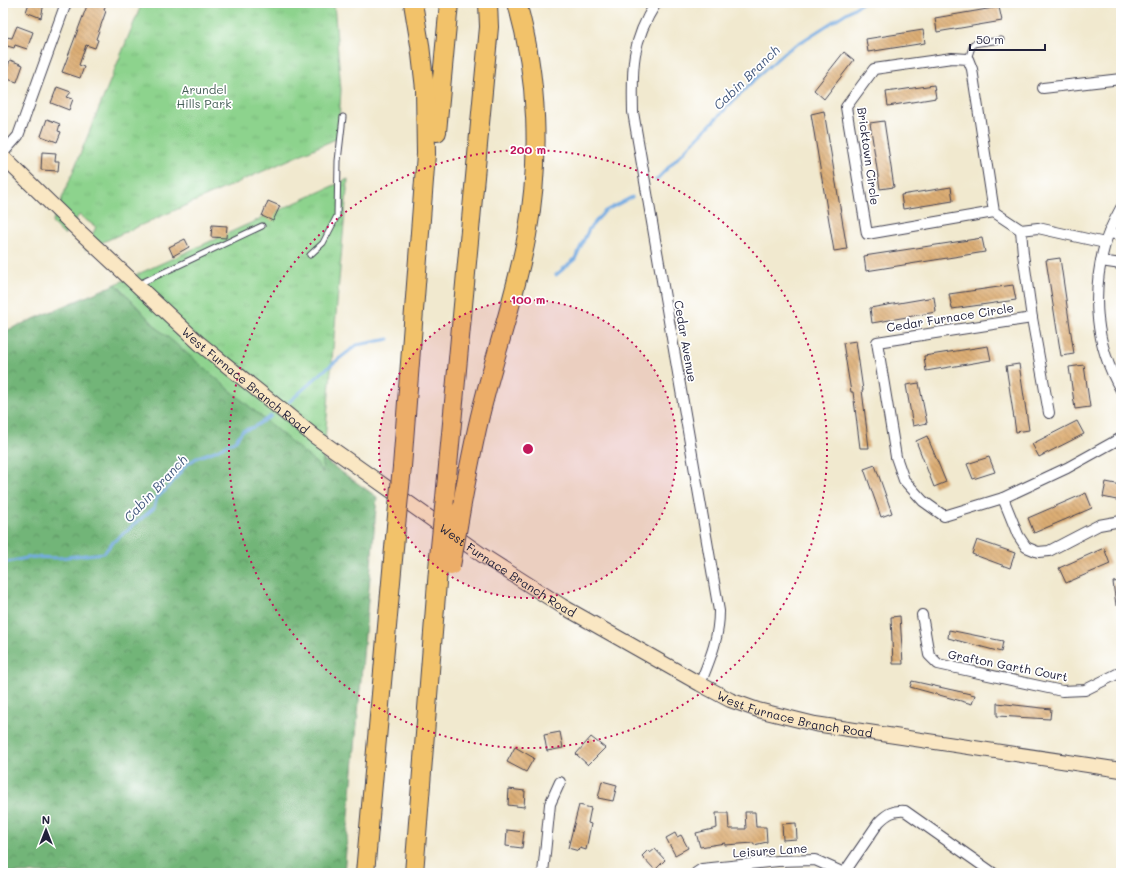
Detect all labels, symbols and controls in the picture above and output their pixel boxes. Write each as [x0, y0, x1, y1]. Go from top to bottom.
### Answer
scale bar [970, 26, 1045, 52]
text: 50 m [976, 31, 1004, 47]
water label: Cabin Branch [709, 41, 783, 113]
park label: Arundel Hills Park [176, 81, 232, 111]
street label: Bricktown Circle [854, 106, 884, 206]
text: 200 m [510, 141, 546, 157]
text: 100 m [511, 291, 545, 307]
street label: Cedar Avenue [671, 299, 701, 383]
street label: Cedar Furnace Circle [885, 299, 1015, 335]
street label: West Furnace Branch Road [179, 323, 313, 437]
centre of rings [521, 442, 535, 456]
water label: Cabin Branch [119, 451, 191, 525]
street label: West Furnace Branch Road [437, 520, 579, 621]
street label: Grafton Garth Court [947, 646, 1069, 684]
street label: West Furnace Branch Road [714, 687, 874, 741]
north arrow [26, 810, 66, 850]
text: N [42, 812, 50, 827]
street label: Leisure Lane [732, 839, 808, 861]

